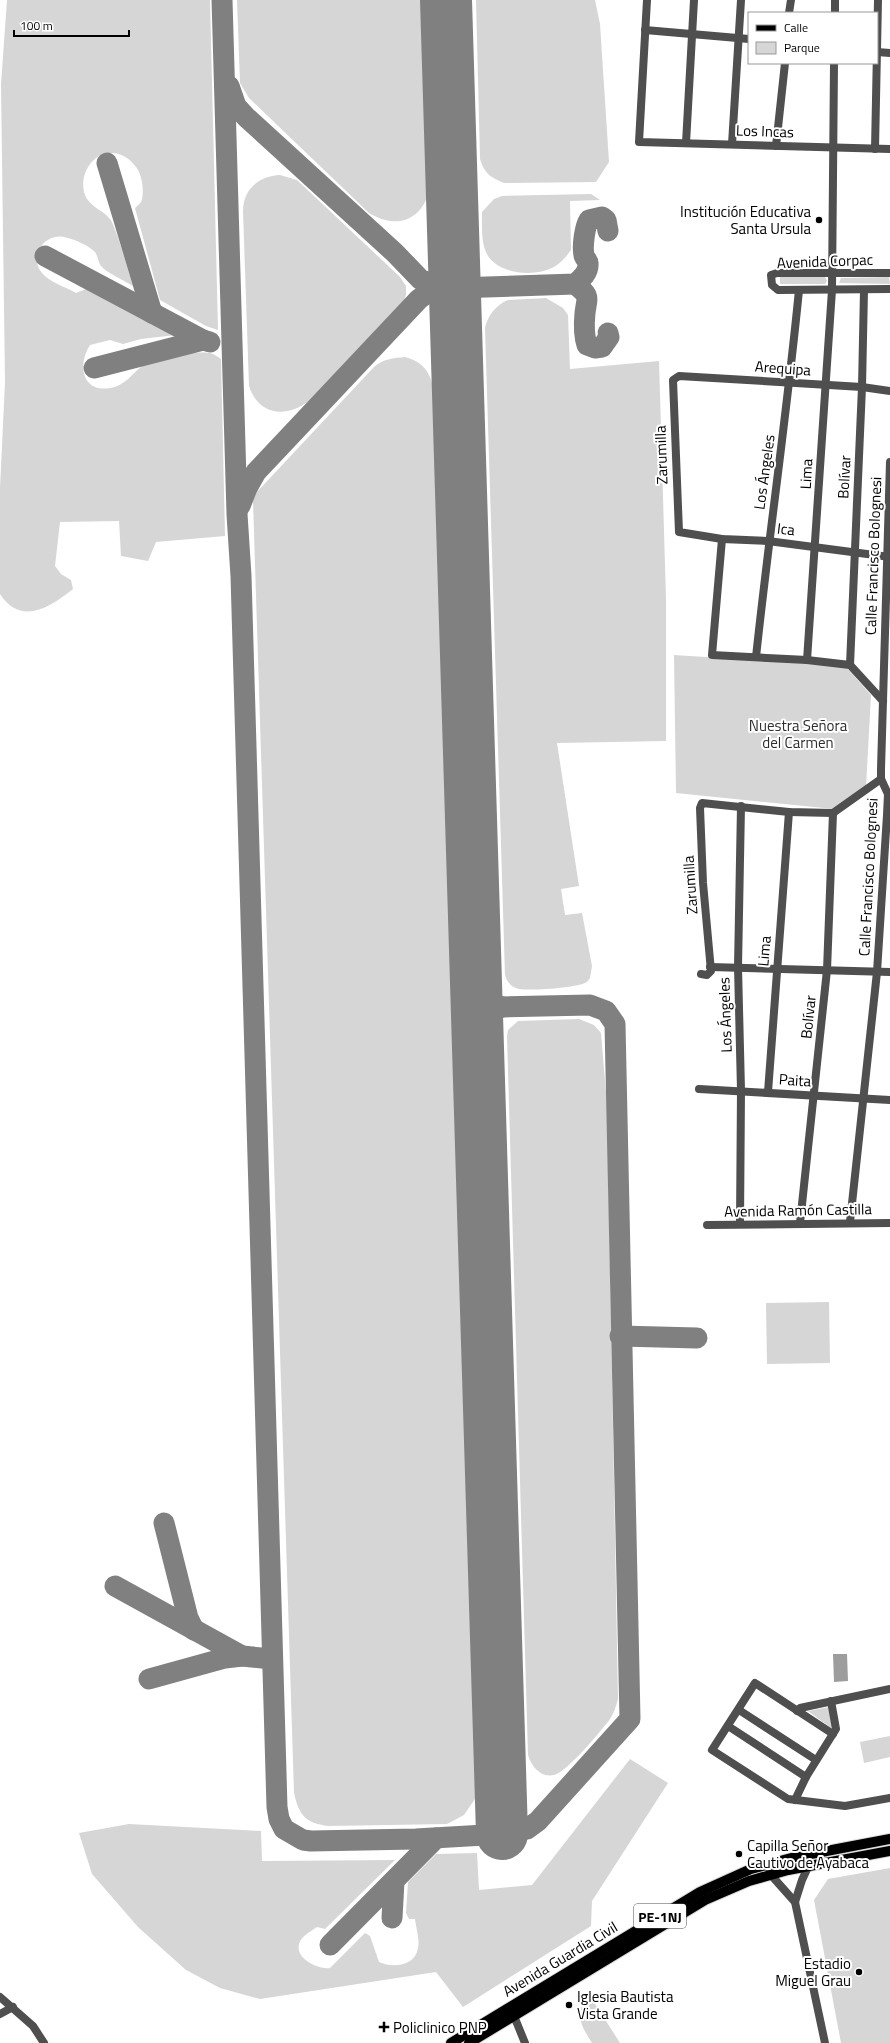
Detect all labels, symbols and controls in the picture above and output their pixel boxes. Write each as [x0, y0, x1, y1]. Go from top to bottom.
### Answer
scale bar [14, 12, 129, 38]
legend [748, 12, 878, 64]
text: 100 m [20, 16, 53, 35]
text: Calle [784, 18, 808, 37]
text: Parque [784, 38, 820, 57]
street label: Los Incas [736, 118, 794, 144]
place label: Institución Educativa Santa Ursula [680, 200, 811, 240]
marker: Institución Educativa Santa Ursula [814, 215, 824, 225]
street label: Avenida Corpac [776, 248, 874, 274]
street label: Arequipa [754, 355, 812, 381]
street label: Zarumilla [648, 425, 674, 485]
street label: Los Ángeles [747, 433, 781, 511]
street label: Bolívar [831, 455, 857, 499]
street label: Lima [794, 458, 818, 490]
street label: Calle Francisco Bolognesi [859, 476, 887, 636]
street label: Ica [776, 517, 797, 542]
park label: Nuestra Señora del Carmen [749, 714, 848, 754]
street label: Calle Francisco Bolognesi [852, 797, 884, 957]
street label: Zarumilla [676, 854, 704, 915]
street label: Lima [751, 934, 777, 967]
street label: Los Ángeles [712, 977, 738, 1053]
street label: Bolívar [794, 994, 822, 1040]
street label: Paita [778, 1067, 812, 1093]
street label: Avenida Ramón Castilla [724, 1197, 872, 1223]
place label: Capilla Señor Cautivo de Ayabaca [747, 1834, 870, 1874]
marker: Capilla Señor Cautivo de Ayabaca [734, 1849, 744, 1859]
road number: PE-1NJ [634, 1904, 686, 1928]
street label: Avenida Guardia Civil [498, 1916, 622, 2002]
place label: Estadio Miguel Grau [775, 1952, 851, 1992]
marker: Estadio Miguel Grau [854, 1967, 864, 1977]
place label: Iglesia Bautista Vista Grande [577, 1985, 674, 2025]
marker: Iglesia Bautista Vista Grande [564, 2000, 574, 2010]
place label: Policlinico PNP [393, 2016, 487, 2039]
marker: Policlinico PNP [378, 2021, 390, 2033]

